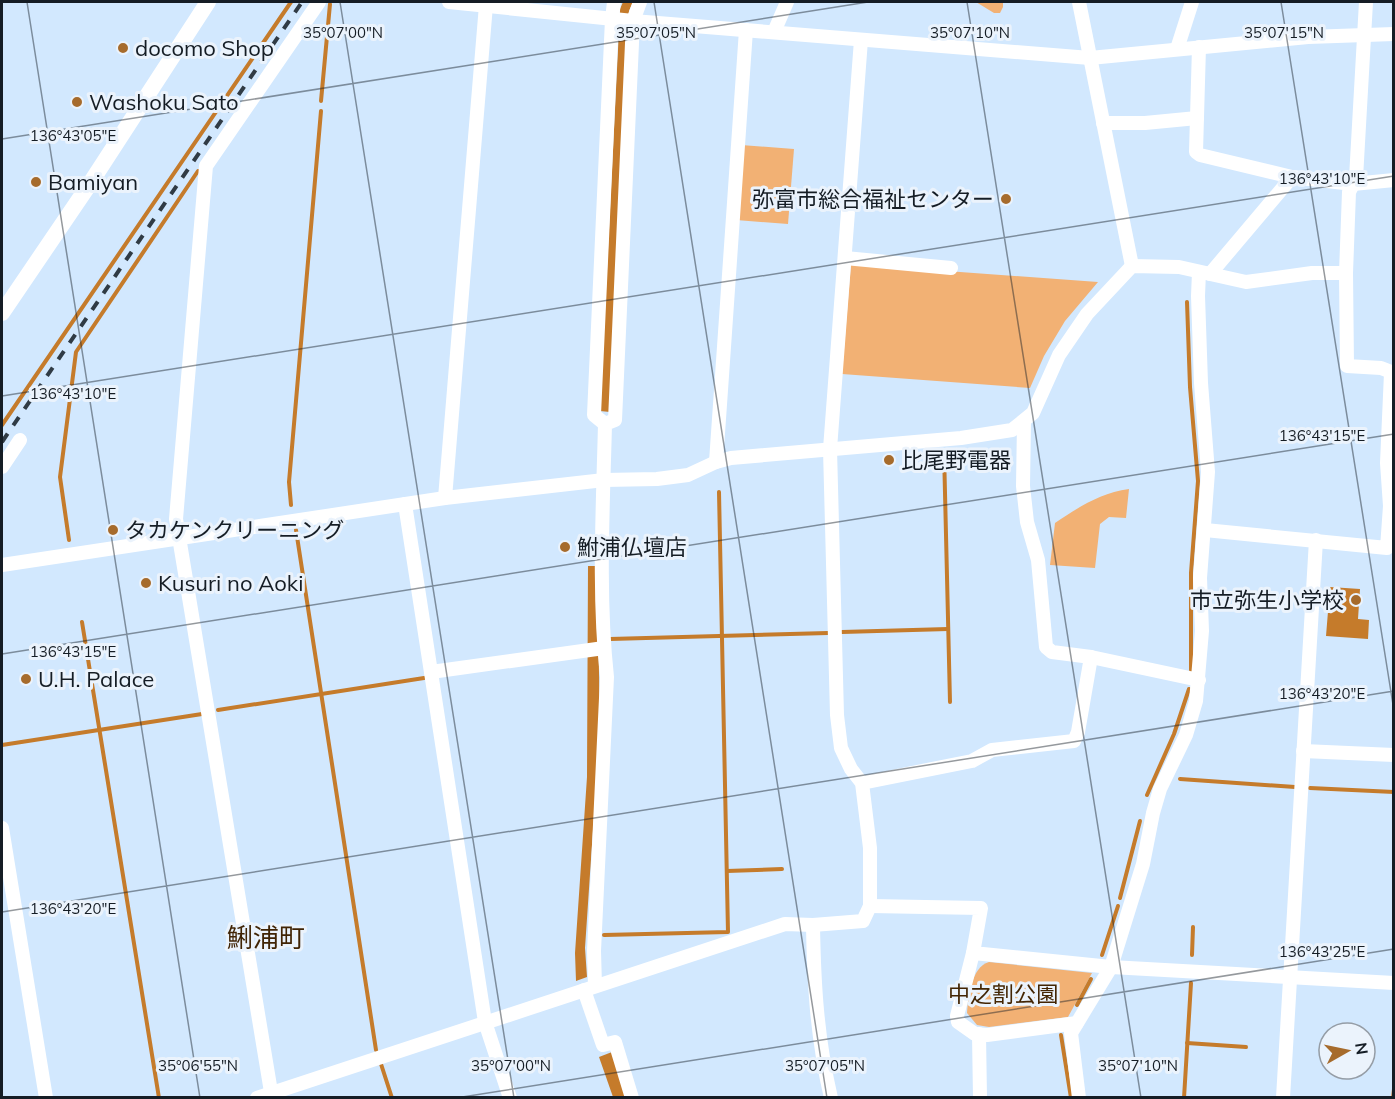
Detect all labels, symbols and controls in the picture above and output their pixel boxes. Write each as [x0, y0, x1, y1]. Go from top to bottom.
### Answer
text: 35°07'00"N [303, 23, 383, 42]
text: 35°07'05"N [616, 23, 696, 42]
text: 35°07'10"N [930, 23, 1010, 42]
text: 35°07'15"N [1244, 23, 1324, 42]
place label: docomo Shop [135, 34, 274, 62]
marker: docomo Shop [116, 41, 130, 55]
place label: Washoku Sato [89, 88, 239, 116]
marker: Washoku Sato [70, 95, 84, 109]
text: 136°43'05"E [30, 126, 116, 145]
place label: Bamiyan [48, 168, 138, 196]
text: 136°43'10"E [1279, 169, 1365, 188]
marker: Bamiyan [29, 175, 43, 189]
place label: 弥富市総合福祉センター [752, 185, 994, 213]
marker: 弥富市総合福祉センター [999, 192, 1013, 206]
text: 136°43'10"E [30, 384, 116, 403]
text: 136°43'15"E [1279, 426, 1365, 445]
place label: 比尾野電器 [901, 446, 1011, 474]
marker: 比尾野電器 [882, 453, 896, 467]
place label: タカケンクリーニング [125, 516, 344, 544]
marker: タカケンクリーニング [106, 523, 120, 537]
place label: 鮒浦仏壇店 [577, 533, 687, 561]
marker: 鮒浦仏壇店 [558, 540, 572, 554]
place label: Kusuri no Aoki [158, 569, 303, 597]
marker: Kusuri no Aoki [139, 576, 153, 590]
place label: 市立弥生小学校 [1190, 586, 1344, 614]
marker: 市立弥生小学校 [1349, 593, 1363, 607]
text: 136°43'15"E [30, 642, 116, 661]
place label: U.H. Palace [38, 665, 154, 693]
marker: U.H. Palace [19, 672, 33, 686]
text: 136°43'20"E [1279, 684, 1365, 703]
text: 136°43'20"E [30, 899, 116, 918]
district label: 鯏浦町 [227, 921, 305, 954]
text: 136°43'25"E [1279, 942, 1365, 961]
park label: 中之割公園 [948, 980, 1058, 1008]
north arrow [1317, 1021, 1377, 1081]
text: N [1351, 1041, 1373, 1056]
text: 35°06'55"N [158, 1056, 238, 1075]
text: 35°07'00"N [471, 1056, 551, 1075]
text: 35°07'05"N [785, 1056, 865, 1075]
text: 35°07'10"N [1098, 1056, 1178, 1075]

